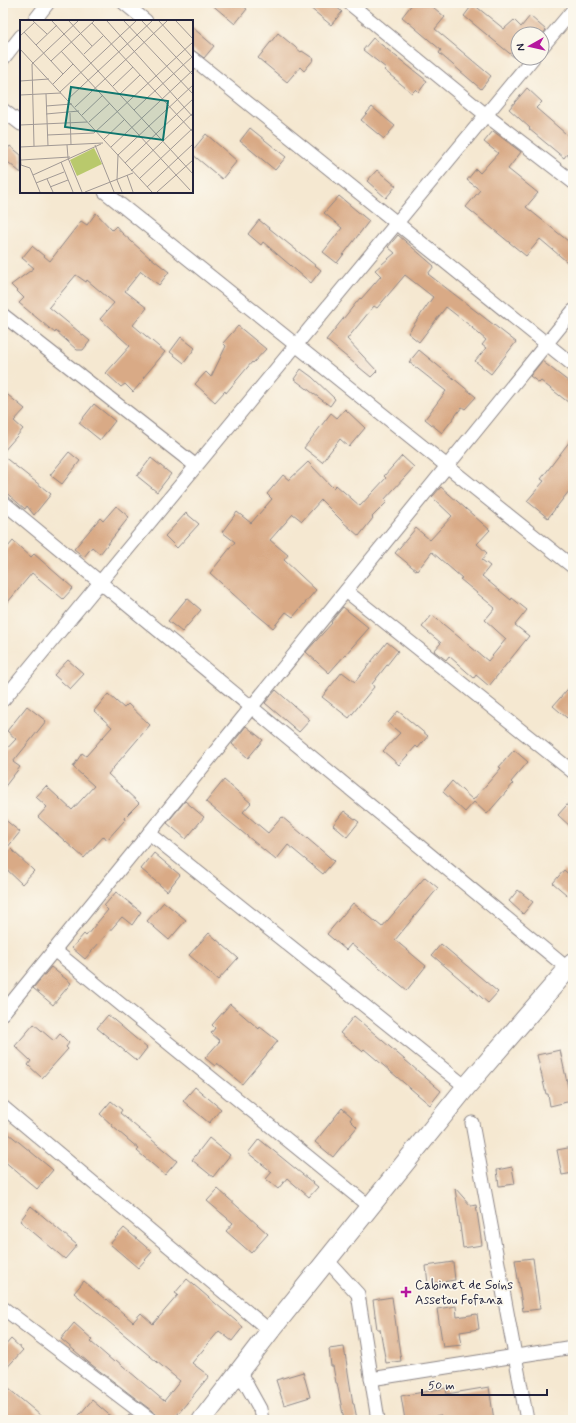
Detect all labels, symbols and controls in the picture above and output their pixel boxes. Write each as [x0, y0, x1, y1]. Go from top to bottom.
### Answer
inset map [20, 20, 193, 193]
north arrow [510, 26, 550, 66]
text: N [514, 43, 529, 52]
place label: Cabinet de Soins Assetou Fofana [415, 1277, 513, 1309]
marker: Cabinet de Soins Assetou Fofana [400, 1286, 412, 1298]
scale bar [422, 1371, 547, 1397]
text: 50 m [428, 1378, 455, 1394]

